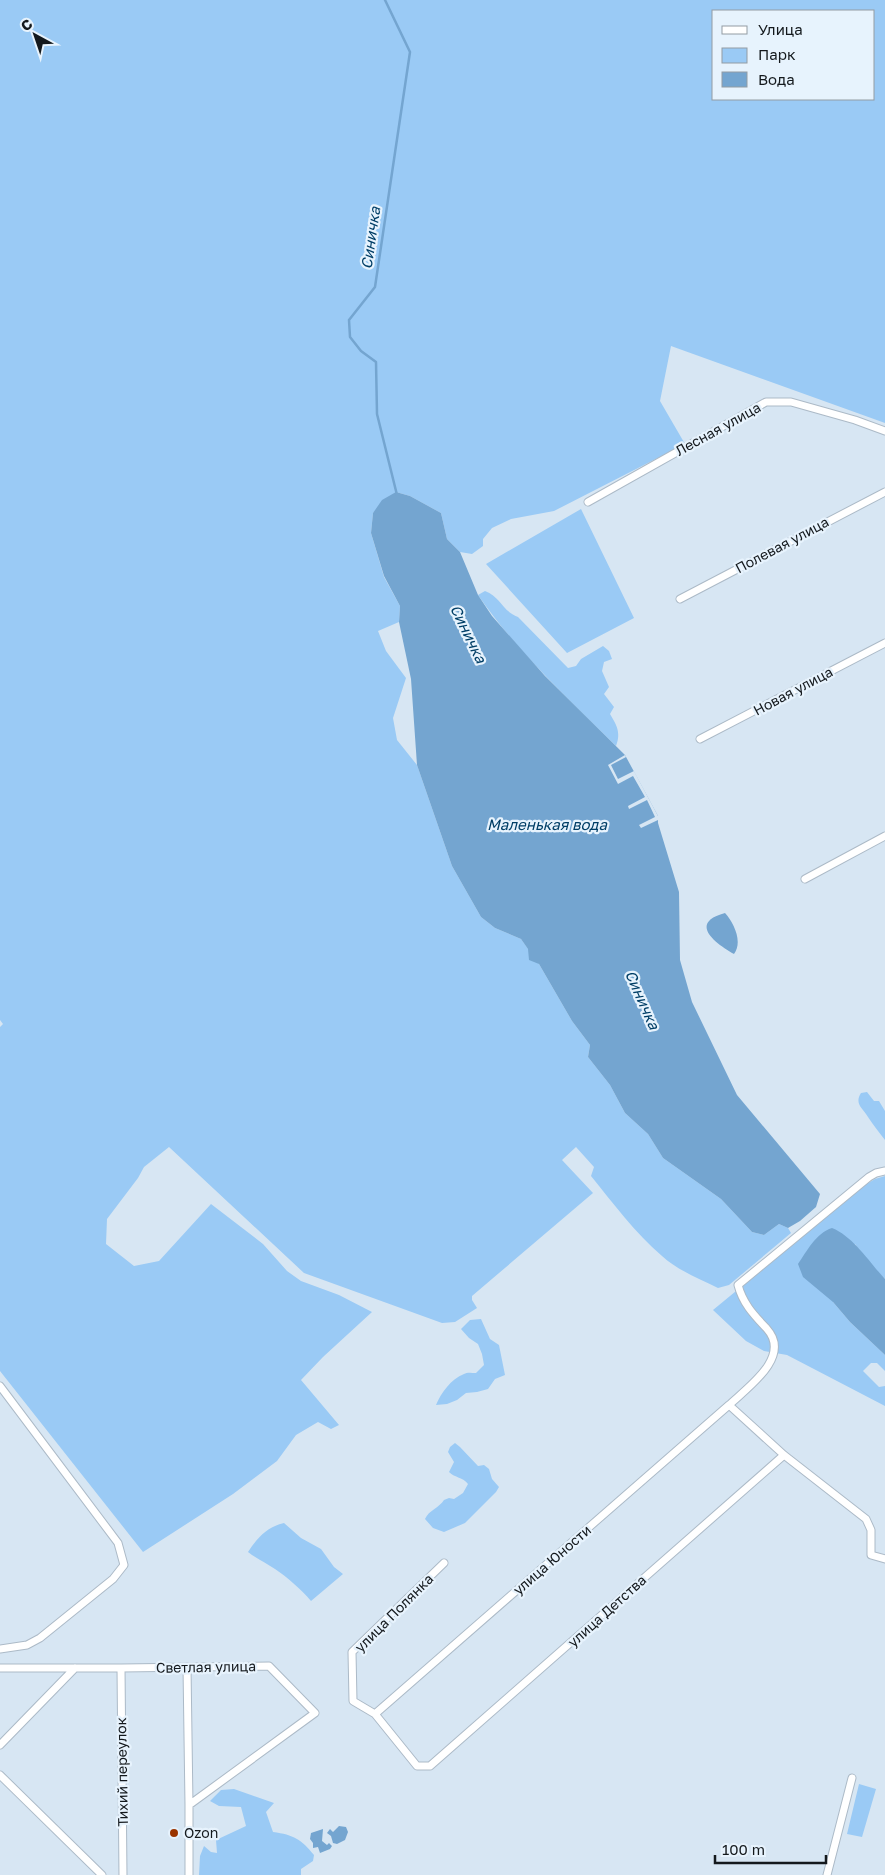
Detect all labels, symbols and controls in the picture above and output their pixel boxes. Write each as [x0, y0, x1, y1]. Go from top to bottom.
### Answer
north arrow [10, 10, 60, 60]
legend [712, 10, 875, 100]
text: С [17, 15, 36, 34]
text: Улица [758, 20, 803, 38]
text: Парк [758, 45, 796, 63]
text: Вода [758, 70, 795, 88]
water label: Синичка [357, 205, 383, 270]
street label: Лесная улица [672, 398, 763, 459]
street label: Полевая улица [732, 513, 831, 576]
water label: Синичка [447, 601, 491, 666]
street label: Новая улица [750, 663, 835, 719]
water label: Маленькая вода [487, 815, 608, 833]
water label: Синичка [622, 967, 664, 1032]
street label: улица Юности [509, 1521, 594, 1598]
street label: улица Полянка [351, 1570, 436, 1655]
street label: улица Детства [564, 1571, 649, 1650]
street label: Светлая улица [156, 1657, 256, 1676]
street label: Тихий переулок [112, 1717, 131, 1827]
place label: Ozon [184, 1824, 218, 1841]
marker: Ozon [168, 1827, 180, 1839]
scale bar [715, 1832, 826, 1864]
text: 100 m [722, 1840, 765, 1858]

